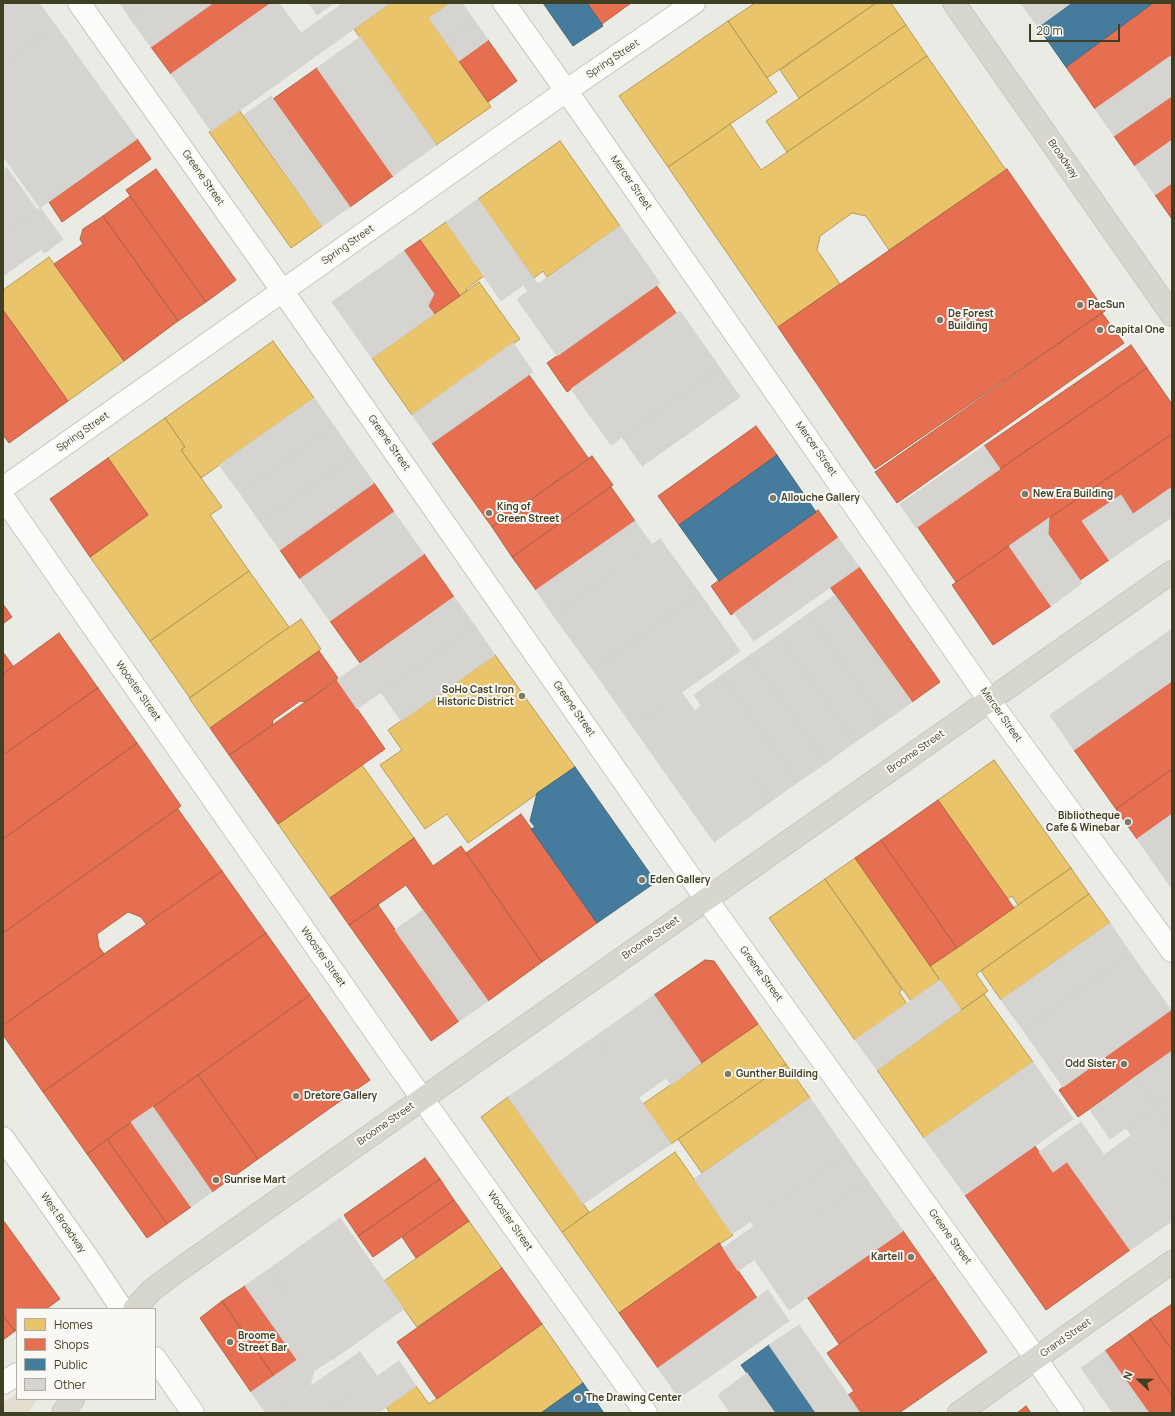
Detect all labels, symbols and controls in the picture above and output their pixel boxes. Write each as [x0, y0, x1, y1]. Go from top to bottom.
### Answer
scale bar [1031, 16, 1122, 42]
text: 20 m [1036, 22, 1063, 39]
street label: Spring Street [584, 37, 642, 81]
street label: Broadway [1045, 137, 1081, 181]
street label: Greene Street [179, 148, 227, 208]
street label: Mercer Street [608, 153, 654, 213]
street label: Spring Street [319, 223, 377, 267]
place label: PacSun [1088, 299, 1125, 311]
marker: PacSun [1075, 300, 1085, 310]
place label: De Forest Building [948, 308, 994, 332]
marker: De Forest Building [935, 315, 945, 325]
place label: Capital One [1108, 324, 1165, 336]
marker: Capital One [1095, 325, 1105, 335]
street label: Spring Street [54, 410, 112, 454]
street label: Greene Street [365, 413, 413, 473]
street label: Mercer Street [793, 419, 839, 479]
place label: New Era Building [1033, 488, 1113, 500]
marker: New Era Building [1020, 489, 1030, 499]
place label: Allouche Gallery [781, 492, 860, 504]
marker: Allouche Gallery [768, 493, 778, 503]
place label: King of Green Street [497, 501, 560, 524]
marker: King of Green Street [484, 508, 494, 518]
street label: Wooster Street [113, 659, 163, 723]
street label: Greene Street [550, 679, 598, 739]
place label: SoHo Cast Iron Historic District [437, 684, 514, 708]
street label: Mercer Street [978, 685, 1024, 745]
marker: SoHo Cast Iron Historic District [517, 691, 527, 701]
street label: Broome Street [885, 728, 947, 776]
place label: Bibliotheque Cafe & Winebar [1046, 810, 1120, 834]
marker: Bibliotheque Cafe & Winebar [1123, 817, 1133, 827]
place label: Eden Gallery [650, 874, 710, 886]
marker: Eden Gallery [637, 875, 647, 885]
street label: Broome Street [620, 914, 682, 962]
street label: Wooster Street [298, 925, 348, 989]
street label: Greene Street [737, 944, 785, 1004]
place label: Odd Sister [1065, 1058, 1116, 1070]
marker: Odd Sister [1119, 1059, 1129, 1069]
place label: Gunther Building [736, 1068, 818, 1080]
marker: Gunther Building [723, 1069, 733, 1079]
place label: Dretore Gallery [304, 1090, 377, 1102]
marker: Dretore Gallery [291, 1091, 301, 1101]
street label: Broome Street [355, 1100, 417, 1148]
place label: Sunrise Mart [224, 1174, 286, 1186]
marker: Sunrise Mart [211, 1175, 221, 1185]
street label: Wooster Street [485, 1189, 535, 1253]
street label: West Broadway [38, 1191, 88, 1255]
street label: Greene Street [926, 1207, 974, 1267]
place label: Kartell [871, 1251, 903, 1263]
marker: Kartell [906, 1252, 916, 1262]
legend [16, 1308, 156, 1400]
text: Homes [54, 1316, 93, 1333]
street label: Grand Street [1038, 1316, 1094, 1360]
place label: Broome Street Bar [238, 1330, 287, 1354]
text: Shops [54, 1336, 89, 1353]
marker: Broome Street Bar [225, 1337, 235, 1347]
text: Public [54, 1356, 88, 1373]
north arrow [1119, 1360, 1159, 1400]
text: N [1119, 1369, 1136, 1382]
text: Other [54, 1376, 86, 1393]
place label: The Drawing Center [586, 1392, 682, 1404]
marker: The Drawing Center [573, 1393, 583, 1403]

